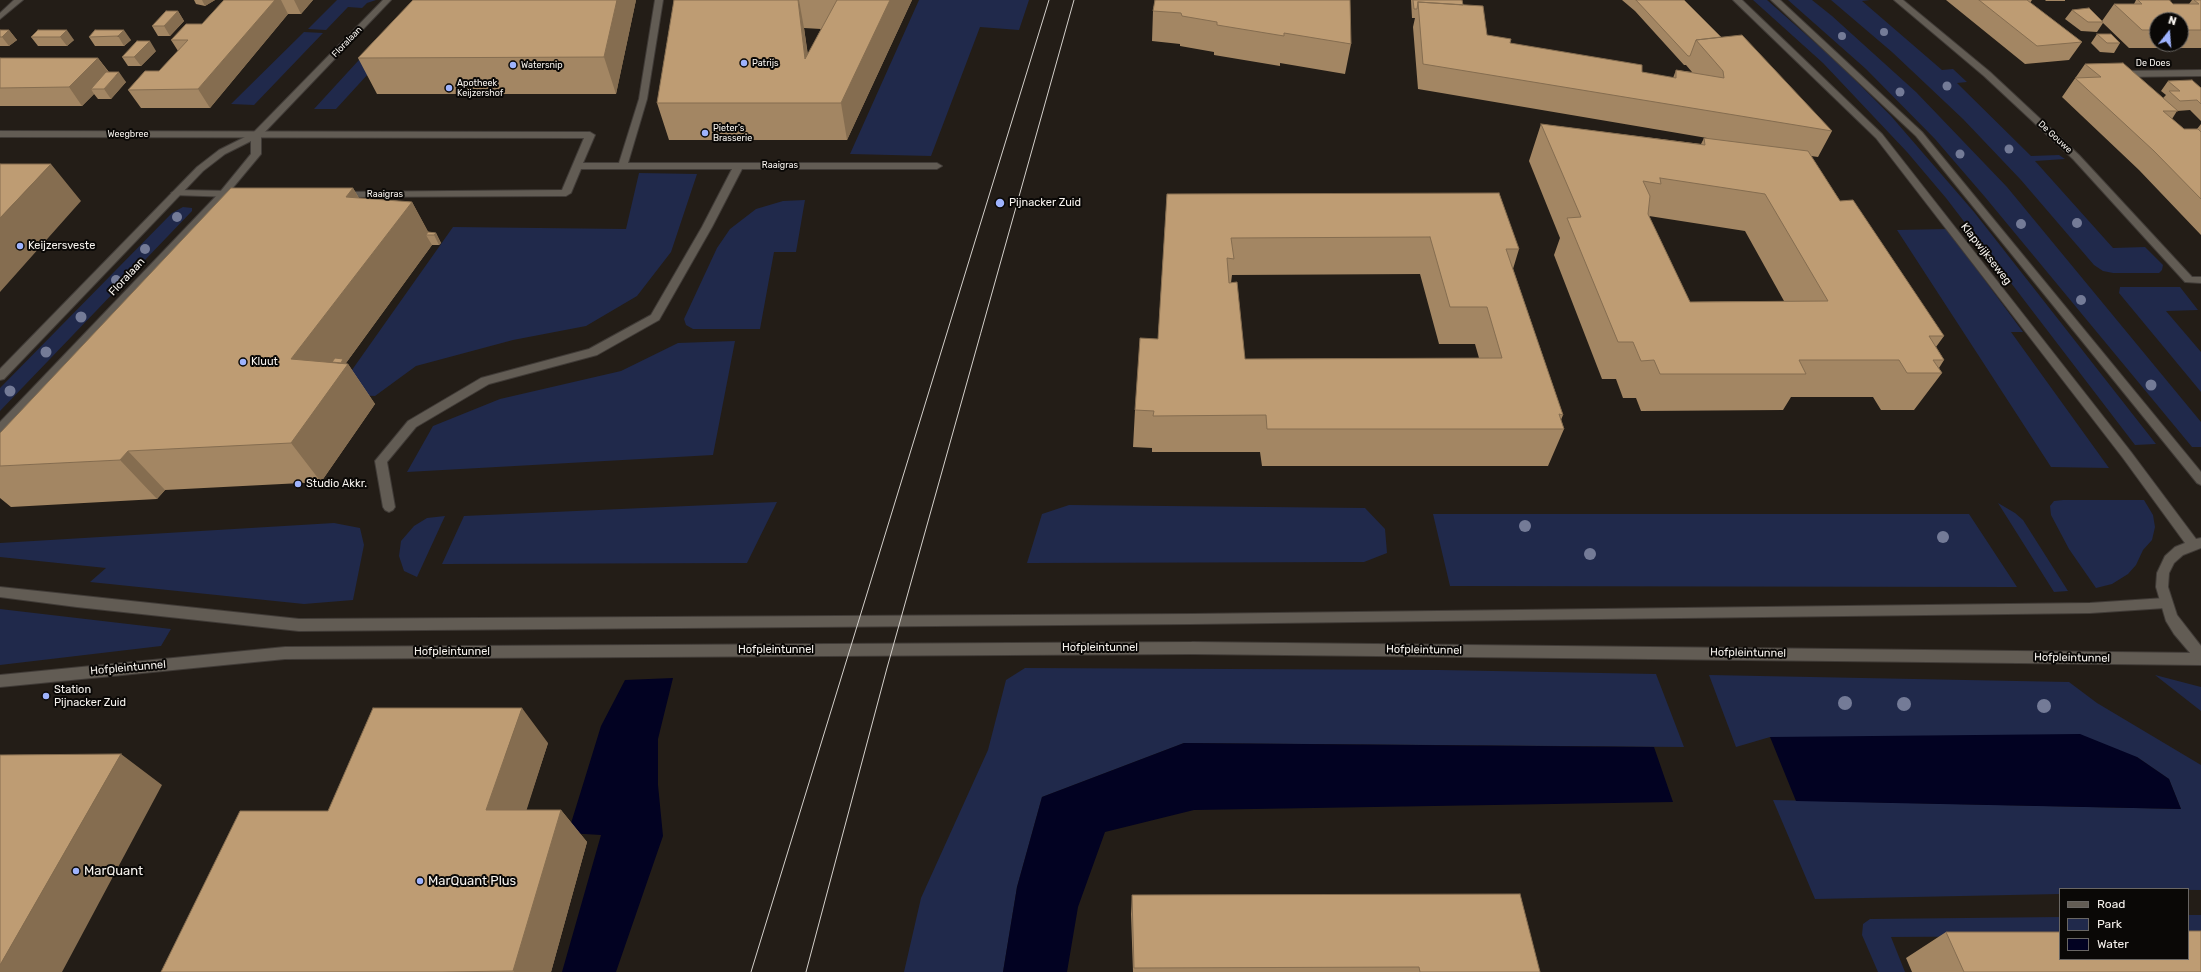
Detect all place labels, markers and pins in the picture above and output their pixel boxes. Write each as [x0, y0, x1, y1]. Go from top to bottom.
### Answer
marker: Patrijs [739, 58, 749, 68]
place label: Patrijs [752, 58, 779, 68]
marker: Watersnip [508, 60, 518, 70]
place label: Watersnip [521, 60, 563, 70]
place label: Apotheek Keijzershof [457, 78, 503, 99]
marker: Apotheek Keijzershof [444, 83, 454, 93]
place label: Pieter's Brasserie [713, 123, 752, 144]
marker: Pieter's Brasserie [700, 128, 710, 138]
place label: Pijnacker Zuid [1009, 196, 1081, 210]
marker: Pijnacker Zuid [994, 197, 1006, 209]
place label: Keijzersveste [28, 239, 95, 253]
marker: Keijzersveste [15, 241, 25, 251]
place label: Kluut [251, 355, 278, 369]
marker: Kluut [238, 357, 248, 367]
place label: Studio Akkr. [306, 477, 367, 491]
marker: Studio Akkr. [293, 479, 303, 489]
place label: Station Pijnacker Zuid [54, 683, 126, 709]
marker: Station Pijnacker Zuid [41, 691, 51, 701]
place label: MarQuant [84, 863, 143, 879]
marker: MarQuant [71, 866, 81, 876]
place label: MarQuant Plus [428, 873, 516, 889]
marker: MarQuant Plus [415, 876, 425, 886]

